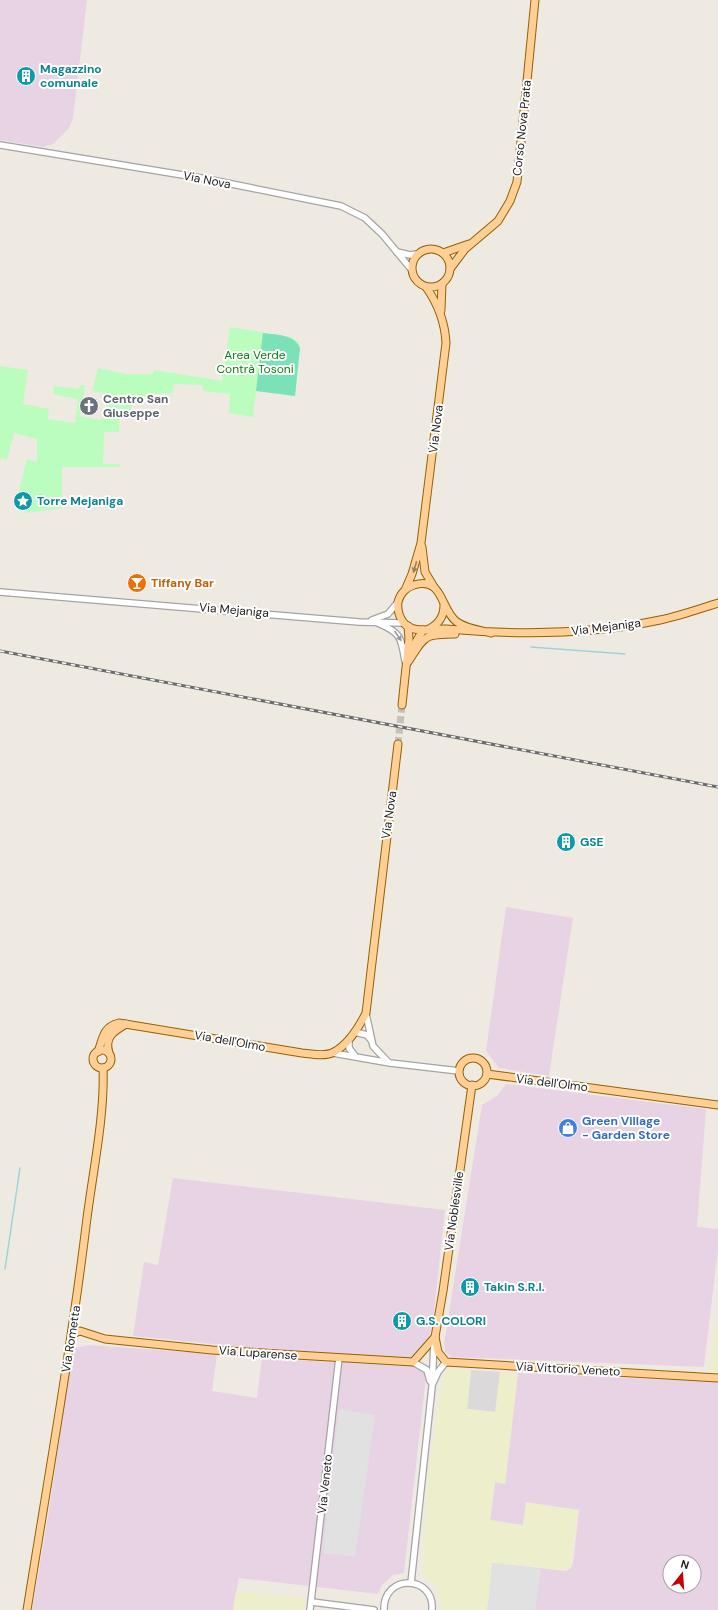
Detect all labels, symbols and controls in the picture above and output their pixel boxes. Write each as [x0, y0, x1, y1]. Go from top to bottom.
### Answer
place label: Magazzino comunale [40, 61, 102, 91]
building icon: Magazzino comunale [15, 65, 37, 87]
street label: Corso Nova Prata [509, 79, 535, 177]
street label: Via Nova [182, 168, 232, 192]
park label: Area Verde Contrà Tosoni [216, 347, 294, 377]
place label: Centro San Giuseppe [103, 391, 168, 421]
church icon: Centro San Giuseppe [78, 395, 100, 417]
street label: Via Nova [425, 404, 447, 454]
place icon: Torre Mejaniga [12, 490, 34, 512]
place label: Torre Mejaniga [37, 493, 123, 509]
one-way arrow [411, 561, 417, 573]
bar icon: Tiffany Bar [126, 572, 148, 594]
place label: Tiffany Bar [151, 575, 214, 591]
street label: Via Mejaniga [198, 599, 270, 621]
street label: Via Mejaniga [570, 615, 642, 639]
one-way arrow [394, 631, 402, 641]
street label: Via Nova [378, 790, 400, 840]
building icon: GSE [555, 831, 577, 853]
place label: GSE [580, 834, 604, 850]
street label: Via dell'Olmo [193, 1027, 267, 1055]
street label: Via dell'Olmo [515, 1071, 589, 1095]
place label: Green Village - Garden Store [582, 1113, 670, 1143]
shop icon: Green Village - Garden Store [557, 1117, 579, 1139]
street label: Via Noblesville [441, 1170, 468, 1252]
building icon: Takin S.R.l. [459, 1276, 481, 1298]
place label: Takin S.R.l. [484, 1279, 545, 1295]
street label: Via Rometta [58, 1304, 84, 1374]
building icon: G.S. COLORI [391, 1310, 413, 1332]
place label: G.S. COLORI [416, 1313, 486, 1329]
street label: Via Luparense [218, 1342, 298, 1364]
street label: Via Vittorio Veneto [515, 1358, 621, 1380]
street label: Via Veneto [314, 1453, 336, 1515]
north arrow [662, 1554, 702, 1594]
text: N [679, 1557, 691, 1572]

